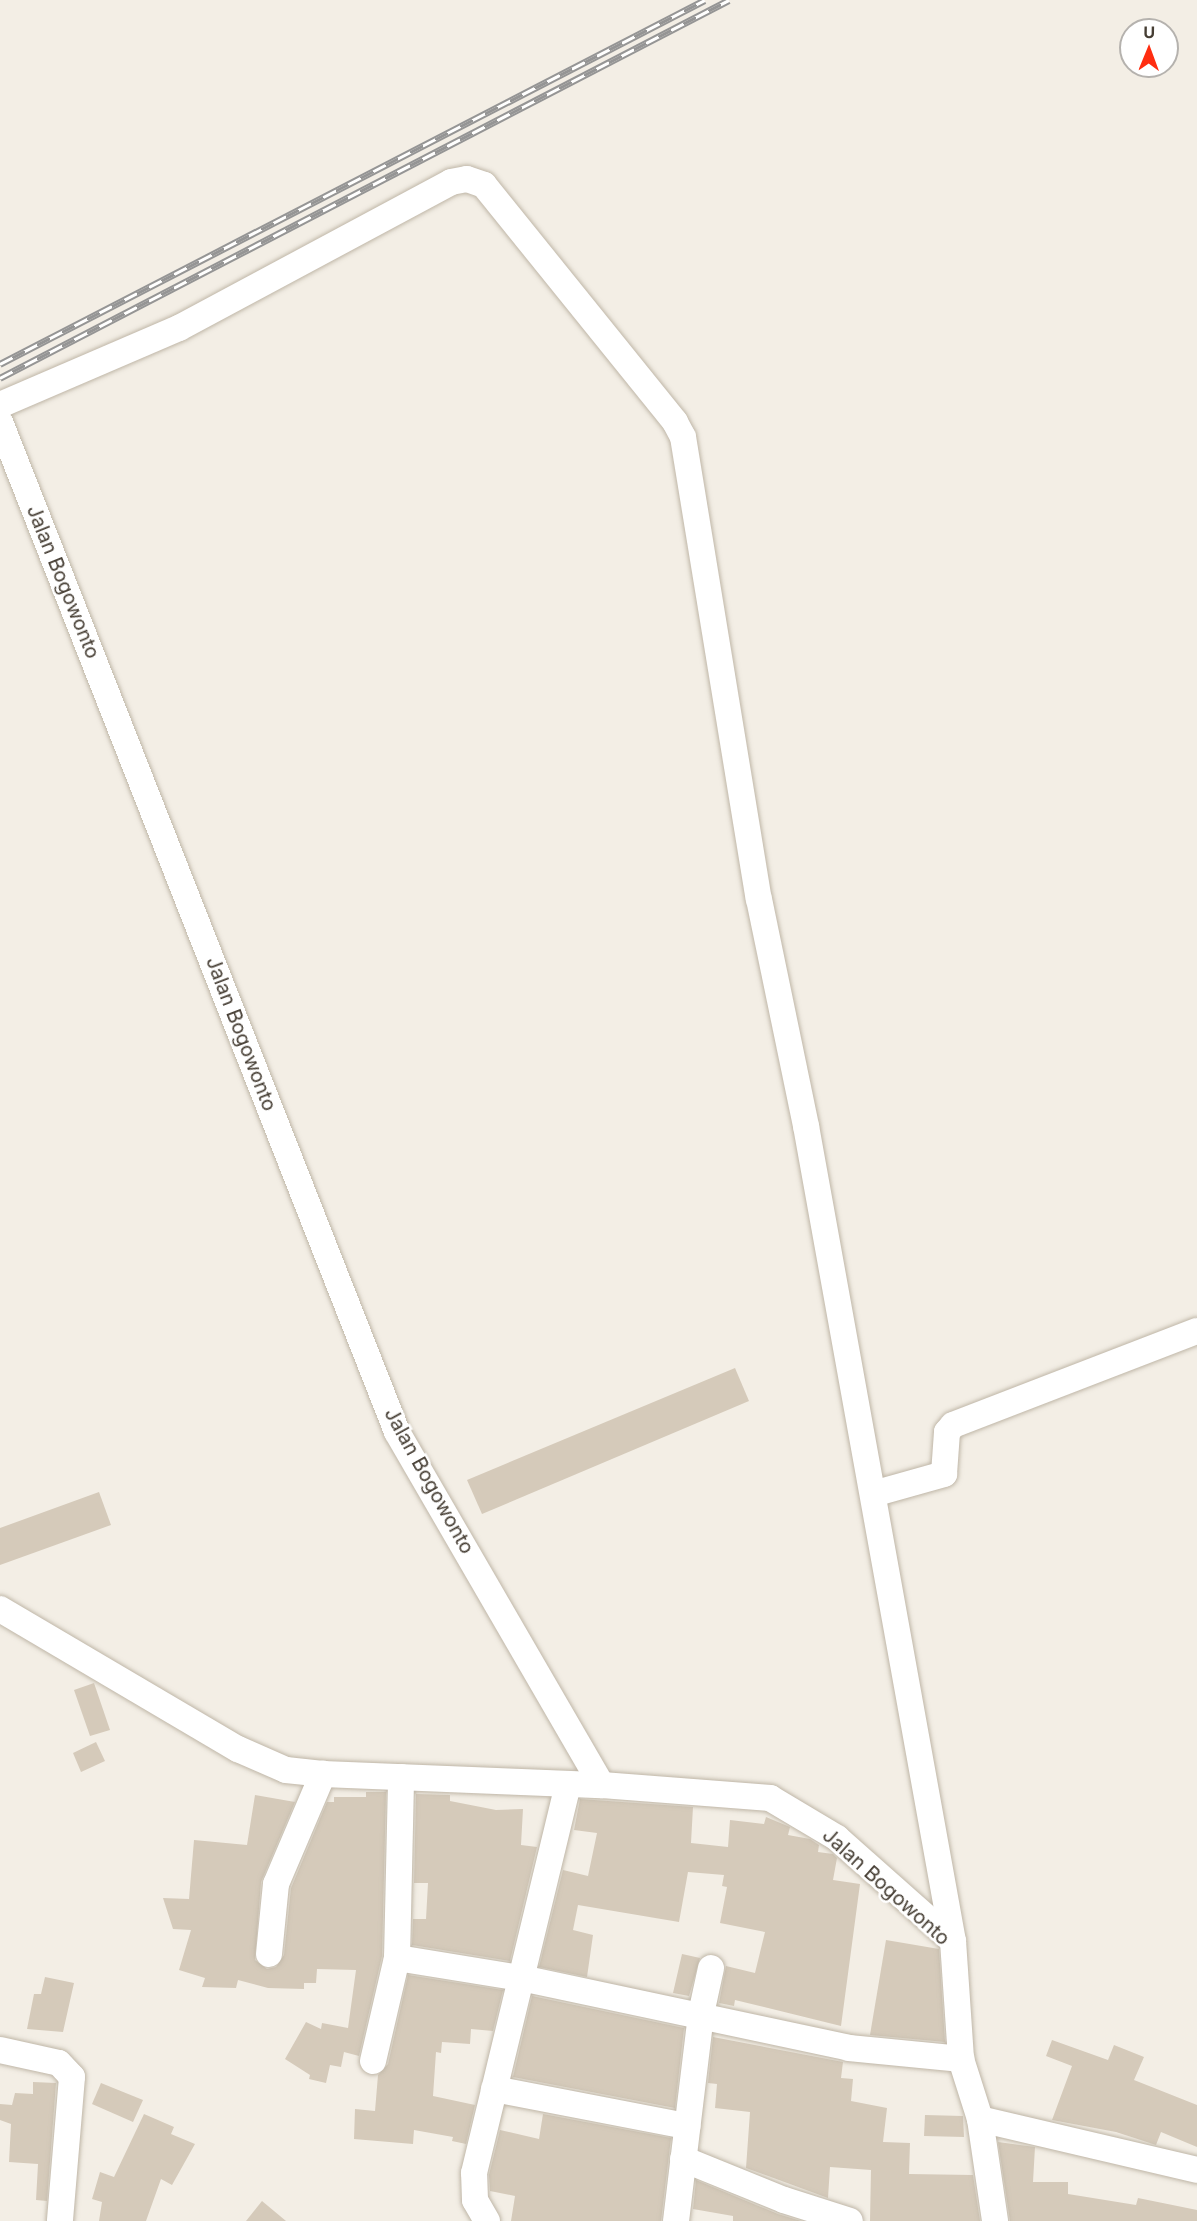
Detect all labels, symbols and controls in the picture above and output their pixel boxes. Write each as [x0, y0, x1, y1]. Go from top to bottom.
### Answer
north arrow [1119, 18, 1179, 78]
text: U [1143, 22, 1155, 42]
street label: Jalan Bogowonto [21, 502, 105, 662]
street label: Jalan Bogowonto [201, 953, 281, 1115]
street label: Jalan Bogowonto [379, 1404, 479, 1558]
street label: Jalan Bogowonto [817, 1823, 955, 1951]

